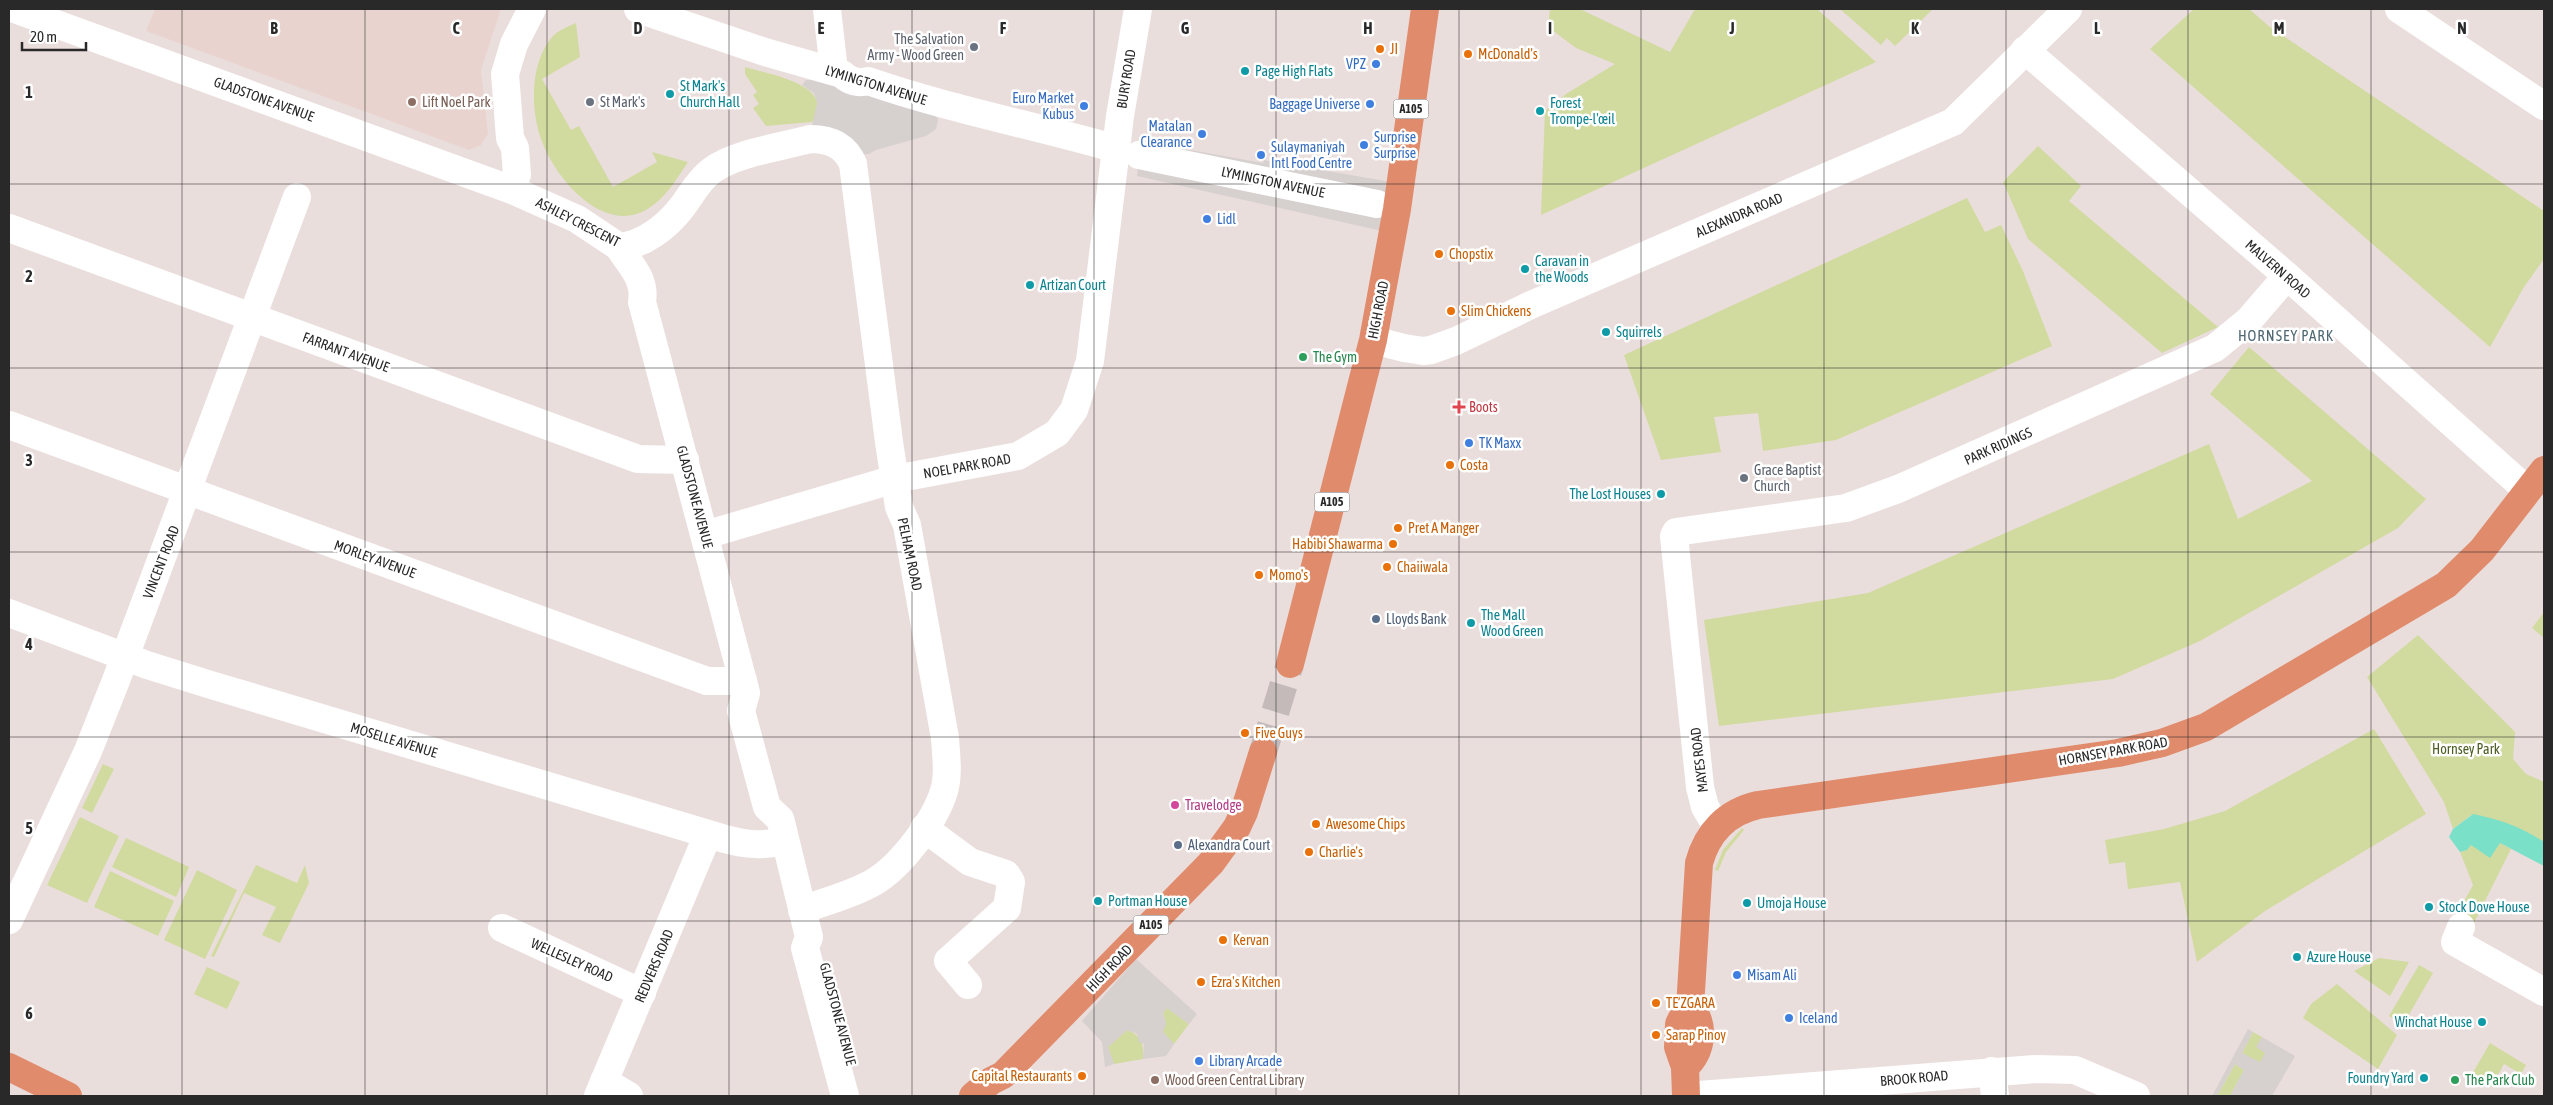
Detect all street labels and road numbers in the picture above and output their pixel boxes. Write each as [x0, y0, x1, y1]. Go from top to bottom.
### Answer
street label: BURY ROAD [1113, 48, 1139, 110]
street label: LYMINGTON AVENUE [823, 62, 929, 108]
street label: GLADSTONE AVENUE [212, 73, 316, 125]
road number: A105 [1394, 100, 1428, 118]
street label: LYMINGTON AVENUE [1220, 163, 1326, 201]
street label: ALEXANDRA ROAD [1693, 189, 1785, 241]
street label: ASHLEY CRESCENT [533, 194, 623, 250]
street label: MALVERN ROAD [2242, 237, 2314, 302]
street label: HIGH ROAD [1365, 279, 1392, 340]
street label: FARRANT AVENUE [300, 329, 392, 375]
street label: PARK RIDINGS [1962, 424, 2034, 468]
street label: GLADSTONE AVENUE [674, 444, 716, 550]
street label: NOEL PARK ROAD [922, 450, 1012, 482]
road number: A105 [1314, 492, 1350, 512]
street label: PELHAM ROAD [894, 516, 926, 592]
street label: VINCENT ROAD [140, 523, 182, 601]
street label: MORLEY AVENUE [332, 537, 418, 581]
street label: MOSELLE AVENUE [349, 719, 439, 761]
street label: MAYES ROAD [1687, 726, 1711, 793]
street label: HORNSEY PARK ROAD [2057, 734, 2169, 768]
road number: A105 [1134, 916, 1168, 934]
street label: REDVERS ROAD [631, 927, 677, 1005]
street label: WELLESLEY ROAD [529, 935, 616, 985]
street label: HIGH ROAD [1083, 941, 1135, 995]
street label: GLADSTONE AVENUE [817, 961, 859, 1067]
street label: BROOK ROAD [1879, 1067, 1949, 1089]

